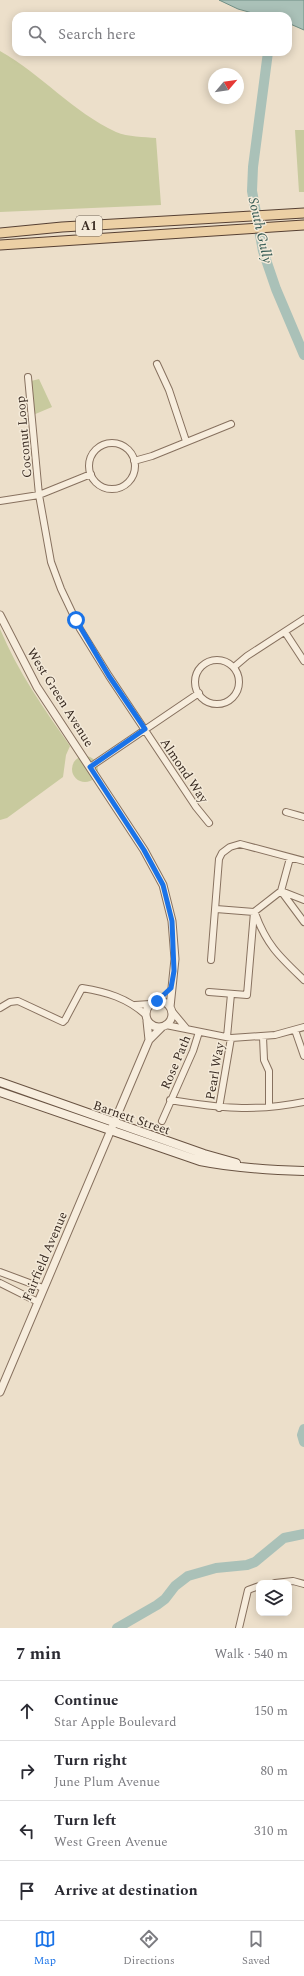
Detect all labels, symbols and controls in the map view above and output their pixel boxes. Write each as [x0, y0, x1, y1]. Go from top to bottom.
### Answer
search box [12, 12, 292, 56]
icon: search [26, 23, 48, 45]
text: Search here [58, 23, 136, 46]
north arrow [208, 68, 244, 104]
water label: South Gully [243, 195, 278, 266]
road number: A1 [76, 216, 102, 236]
street label: Coconut Loop [10, 395, 38, 479]
route start [67, 611, 85, 629]
street label: West Green Avenue [22, 644, 99, 751]
street label: Almond Way [155, 734, 214, 808]
route end [148, 992, 166, 1010]
street label: Rose Path [156, 1032, 196, 1093]
street label: Pearl Way [200, 1040, 230, 1101]
street label: Barnett Street [90, 1095, 173, 1141]
street label: Fairfield Avenue [17, 1209, 73, 1304]
map controls [256, 1580, 292, 1616]
button: layers [256, 1580, 292, 1616]
text: 7 min [16, 1641, 61, 1667]
text: Walk · 540 m [214, 1644, 288, 1664]
text: Continue [54, 1689, 119, 1712]
icon: ahead [16, 1700, 38, 1722]
text: 150 m [254, 1701, 288, 1721]
text: Star Apple Boulevard [54, 1712, 176, 1732]
text: Turn right [54, 1749, 127, 1772]
icon: right [16, 1760, 38, 1782]
text: 80 m [261, 1761, 288, 1781]
text: June Plum Avenue [54, 1772, 160, 1792]
text: Turn left [54, 1809, 116, 1832]
icon: left [16, 1820, 38, 1842]
text: 310 m [254, 1821, 288, 1841]
text: West Green Avenue [54, 1832, 168, 1852]
text: Arrive at destination [54, 1879, 198, 1902]
icon: arrive [16, 1880, 38, 1902]
tab: Map [34, 1928, 56, 1969]
tab: Directions [123, 1928, 175, 1969]
tab: Saved [242, 1928, 270, 1969]

